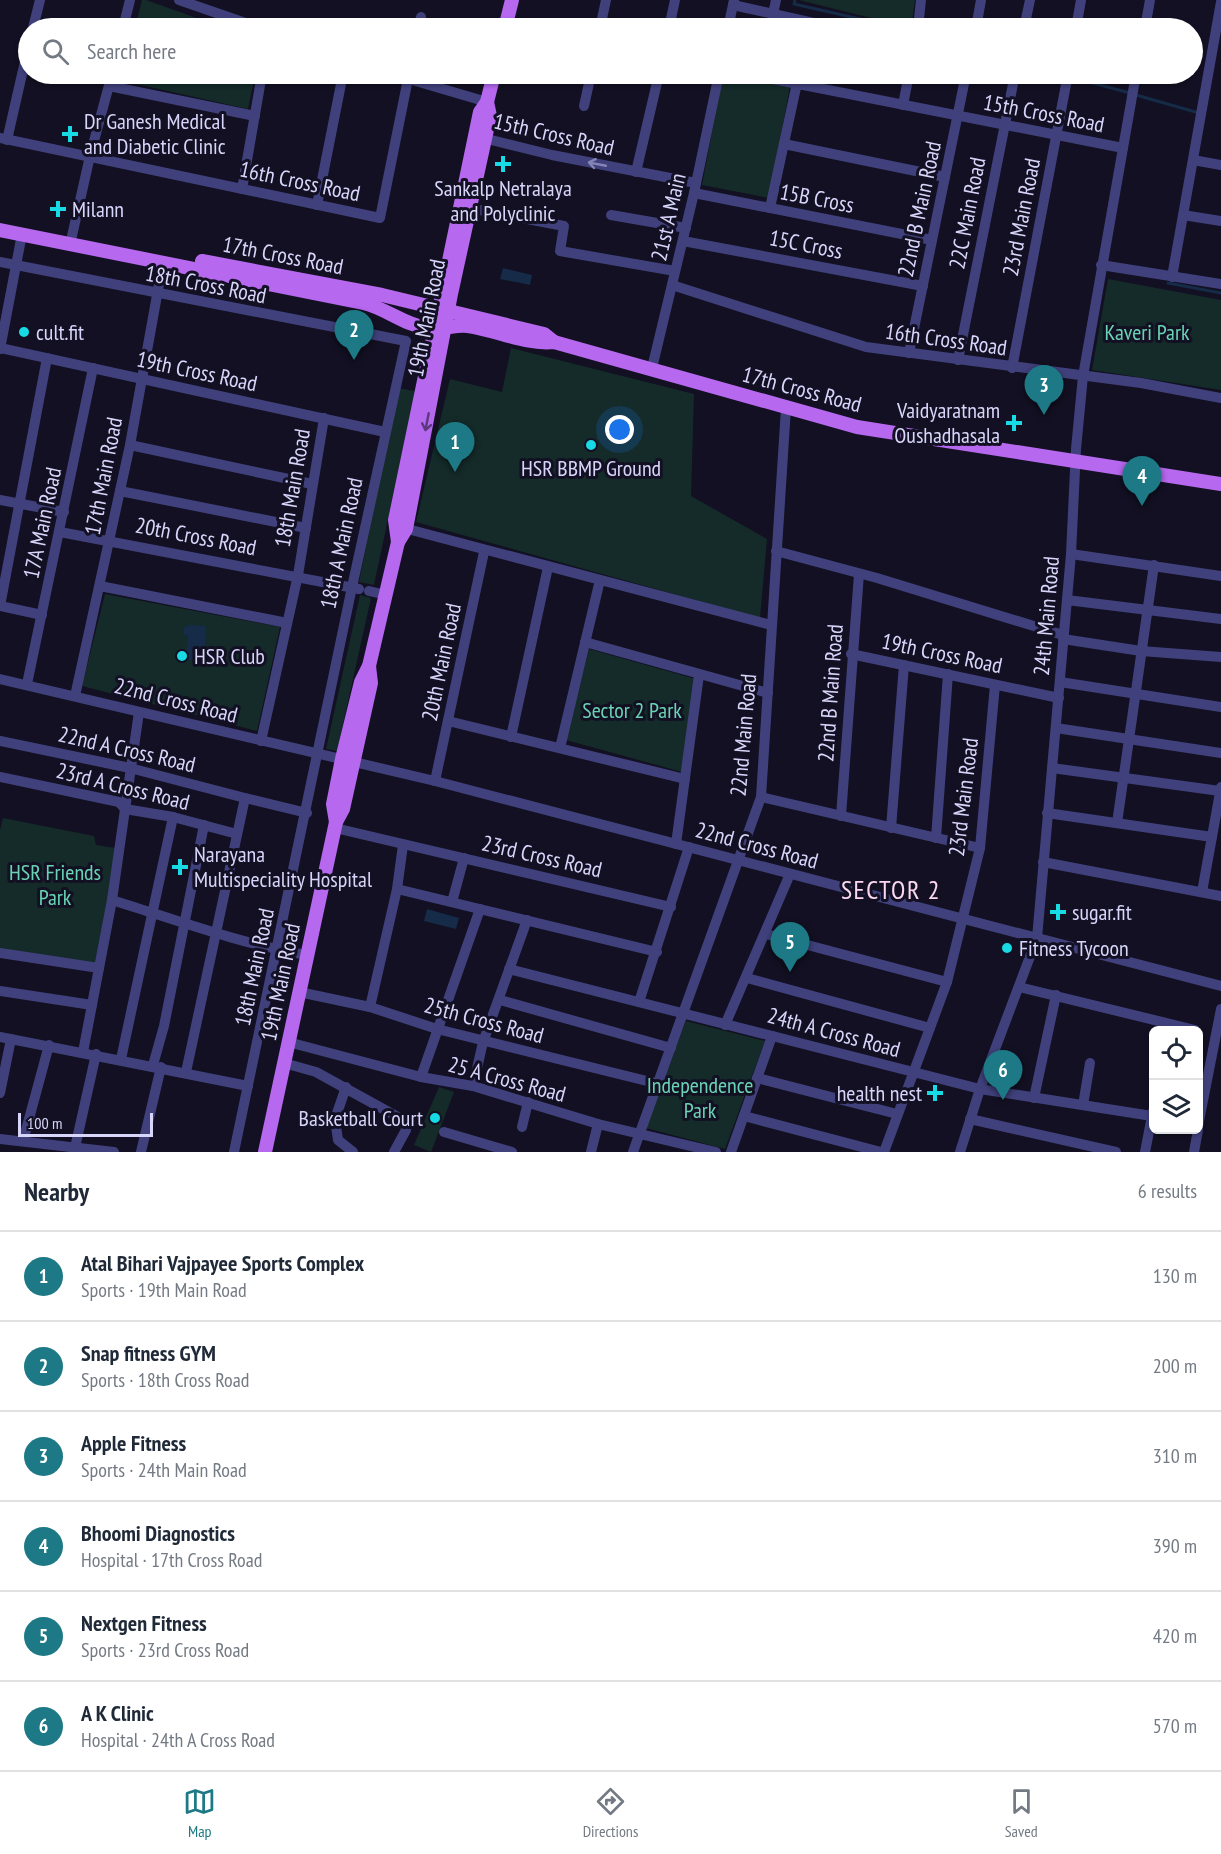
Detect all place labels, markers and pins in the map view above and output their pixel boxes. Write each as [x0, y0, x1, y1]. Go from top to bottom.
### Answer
place label: Dr Ganesh Medical and Diabetic Clinic [84, 107, 226, 160]
marker: Dr Ganesh Medical and Diabetic Clinic [61, 125, 79, 143]
marker: Sankalp Netralaya and Polyclinic [494, 155, 512, 173]
place label: Sankalp Netralaya and Polyclinic [434, 174, 572, 227]
place label: Milann [72, 195, 124, 223]
marker: Milann [49, 200, 67, 218]
pin: 2 [334, 310, 374, 360]
place label: cult.fit [36, 318, 84, 346]
marker: cult.fit [17, 325, 31, 339]
pin: 3 [1024, 366, 1064, 415]
place label: Vaidyaratnam Oushadhasala [894, 396, 1000, 449]
marker: Vaidyaratnam Oushadhasala [1005, 414, 1023, 432]
pin: 1 [436, 422, 474, 472]
marker: HSR BBMP Ground [584, 438, 598, 452]
place label: HSR BBMP Ground [521, 454, 661, 482]
pin: 4 [1122, 456, 1162, 506]
place label: HSR Club [194, 642, 265, 670]
marker: HSR Club [175, 649, 189, 663]
place label: Narayana Multispeciality Hospital [194, 840, 373, 893]
marker: Narayana Multispeciality Hospital [171, 858, 189, 876]
place label: sugar.fit [1072, 898, 1132, 926]
marker: sugar.fit [1049, 903, 1067, 921]
pin: 5 [770, 922, 810, 972]
place label: Fitness Tycoon [1019, 934, 1129, 962]
marker: Fitness Tycoon [1000, 941, 1014, 955]
pin: 6 [984, 1050, 1022, 1100]
place label: health nest [837, 1079, 922, 1107]
marker: health nest [926, 1084, 944, 1102]
place label: Basketball Court [299, 1104, 423, 1132]
marker: Basketball Court [428, 1111, 442, 1125]

